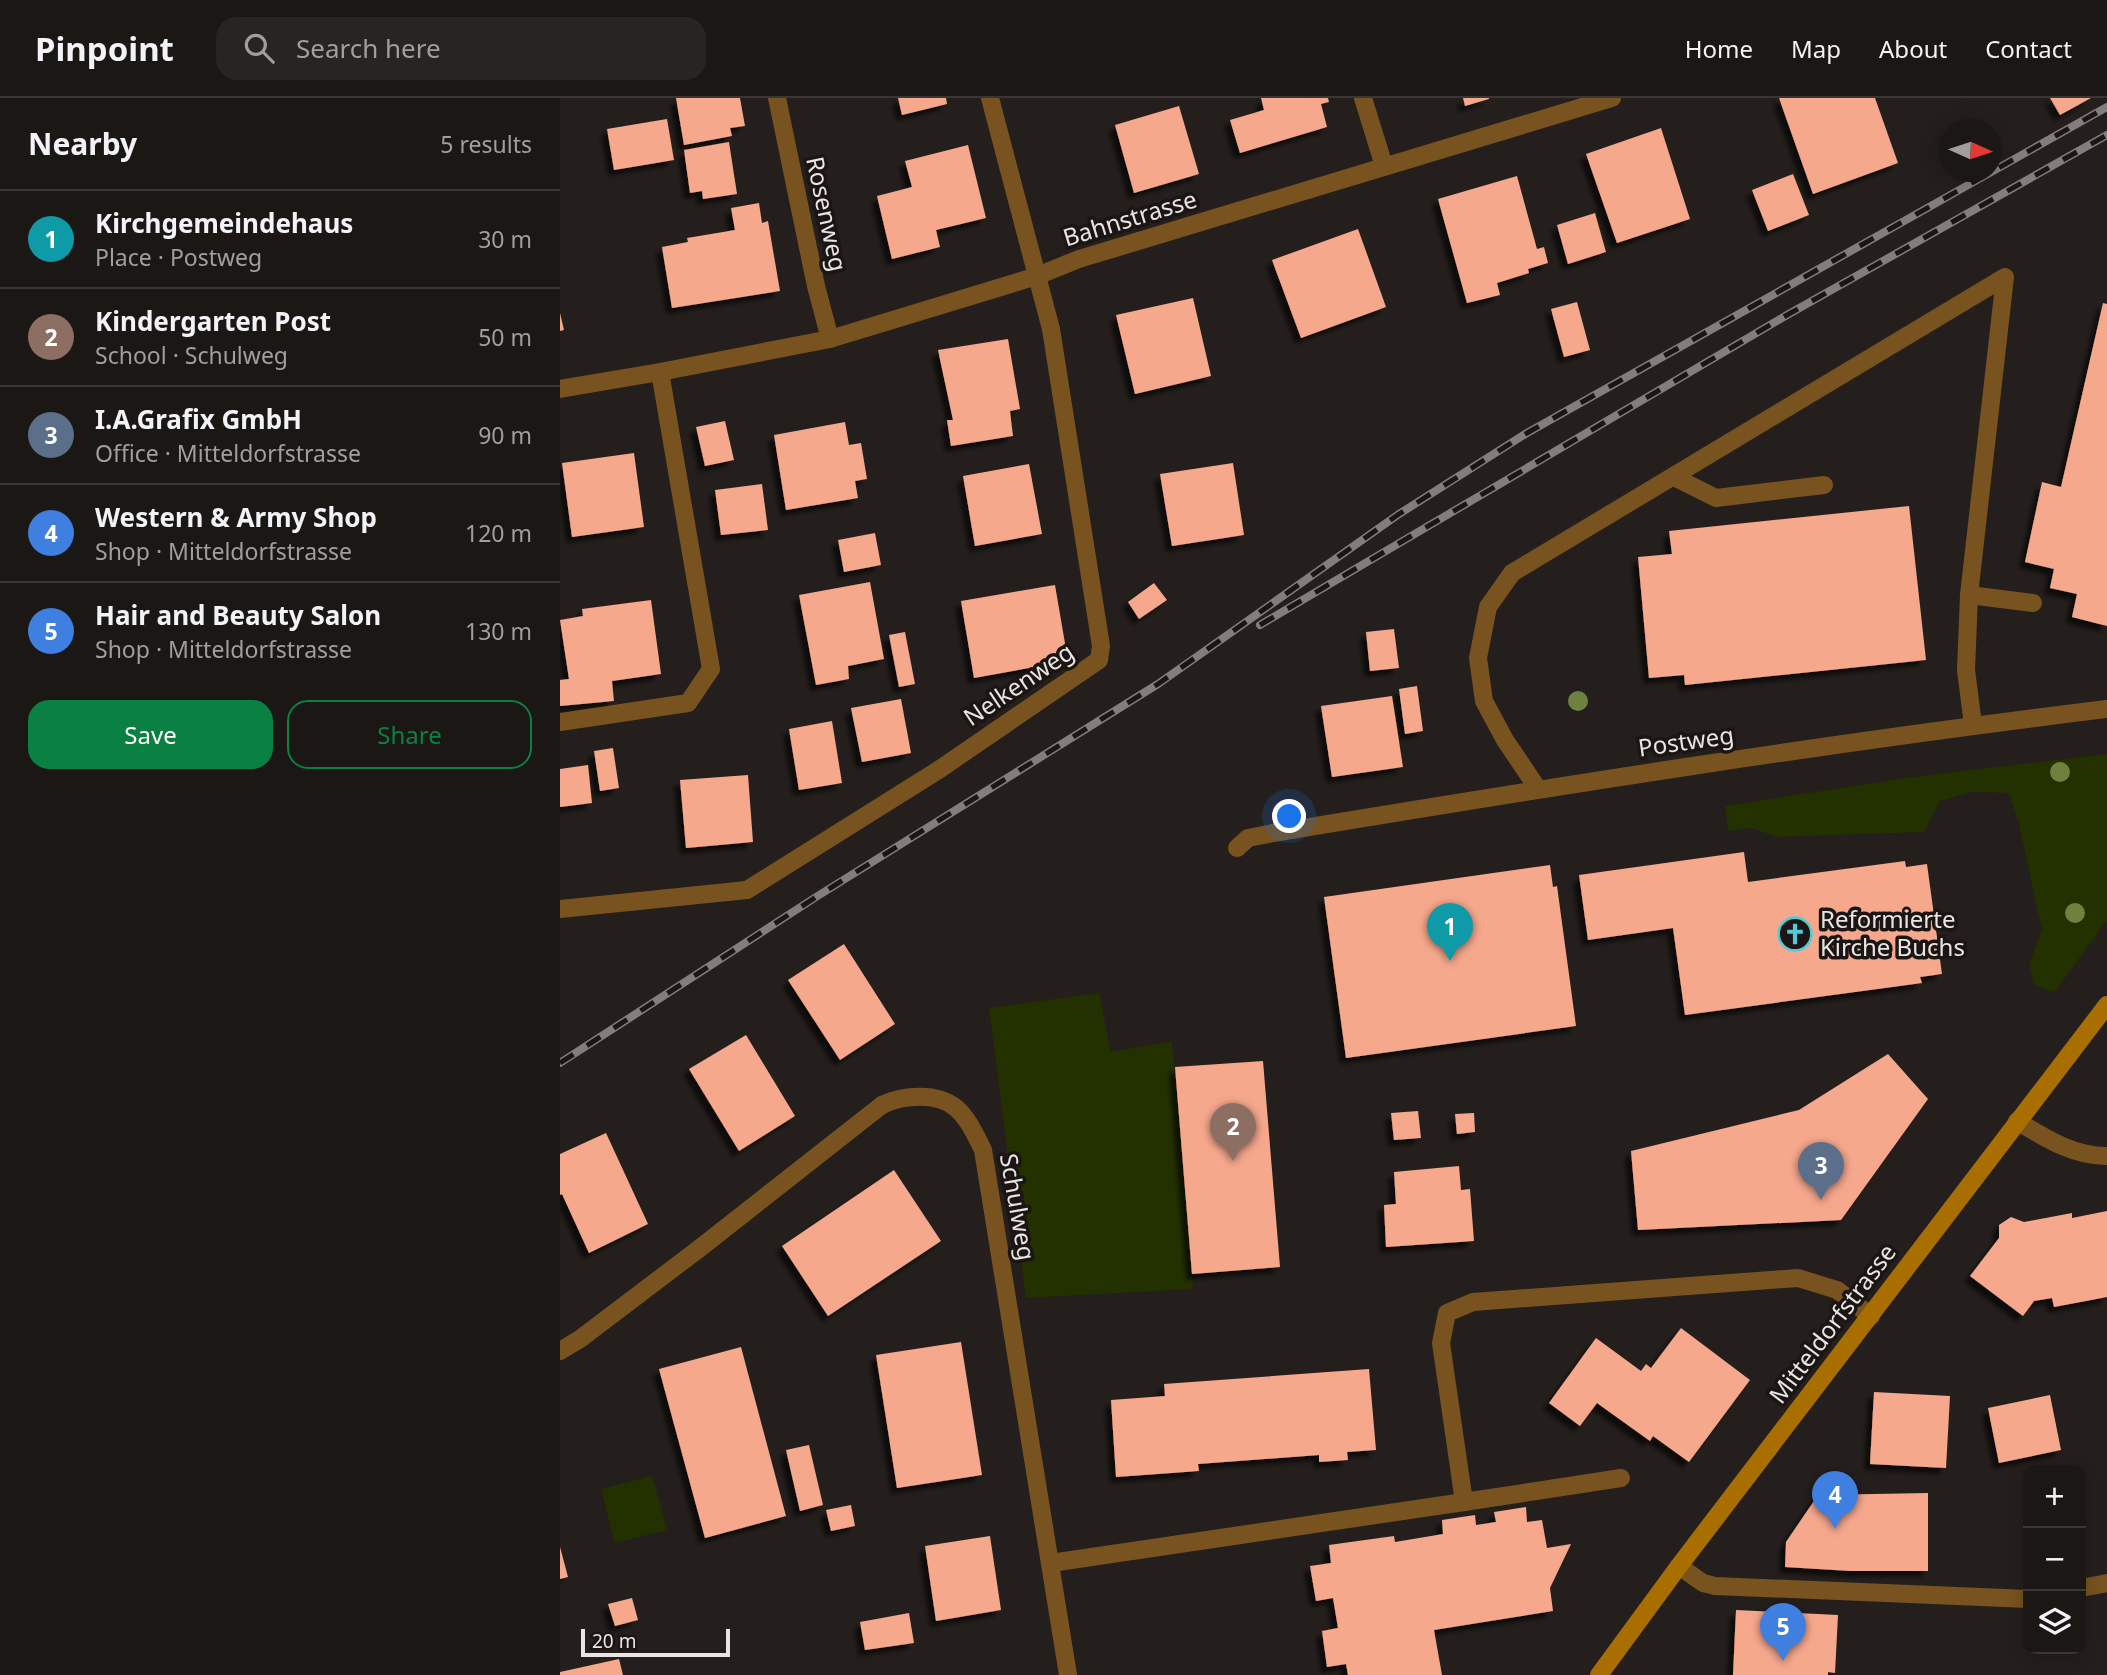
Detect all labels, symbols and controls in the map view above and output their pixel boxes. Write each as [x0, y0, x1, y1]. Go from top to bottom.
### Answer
search box [216, 17, 706, 80]
text: Pinpoint [35, 26, 174, 71]
icon: search [240, 29, 278, 67]
text: Search here [296, 30, 441, 66]
text: Home [1685, 32, 1753, 65]
text: Map [1791, 32, 1841, 65]
text: About [1879, 32, 1947, 65]
text: Contact [1985, 32, 2072, 65]
north arrow [1939, 119, 2002, 182]
text: Nearby [28, 123, 137, 164]
text: 5 results [440, 128, 532, 160]
street label: Rosenweg [799, 153, 856, 274]
street label: Bahnstrasse [1059, 182, 1201, 254]
text: Kirchgemeindehaus [95, 205, 353, 241]
text: 1 [44, 223, 58, 255]
text: 30 m [478, 223, 532, 255]
text: Place · Postweg [95, 241, 262, 273]
text: Kindergarten Post [95, 303, 331, 339]
text: 2 [44, 321, 58, 353]
text: 50 m [478, 321, 532, 353]
text: School · Schulweg [95, 339, 288, 371]
text: I.A.Grafix GmbH [95, 401, 302, 437]
text: 3 [44, 419, 58, 451]
text: 90 m [478, 419, 532, 451]
text: Office · Mitteldorfstrasse [95, 437, 361, 469]
text: Western & Army Shop [95, 499, 377, 535]
text: 4 [44, 517, 58, 549]
text: 120 m [465, 517, 532, 549]
text: Shop · Mitteldorfstrasse [95, 535, 352, 567]
text: Hair and Beauty Salon [95, 597, 381, 633]
text: 5 [44, 615, 58, 647]
text: 130 m [465, 615, 532, 647]
text: Shop · Mitteldorfstrasse [95, 633, 352, 665]
street label: Nelkenweg [957, 635, 1080, 733]
button: Save [28, 700, 273, 769]
button: Share [287, 700, 532, 769]
street label: Postweg [1636, 717, 1736, 764]
your location [1272, 799, 1306, 833]
place label: Reformierte Kirche Buchs [1820, 902, 1965, 963]
pin: 1 [1427, 903, 1473, 961]
church icon: Reformierte Kirche Buchs [1776, 915, 1814, 953]
pin: 2 [1210, 1103, 1256, 1161]
pin: 3 [1798, 1142, 1844, 1200]
street label: Schulweg [993, 1151, 1044, 1263]
street label: Mitteldorfstrasse [1761, 1236, 1903, 1410]
map controls [2023, 1465, 2086, 1654]
button: + [2023, 1465, 2086, 1528]
pin: 4 [1812, 1471, 1858, 1529]
button: − [2023, 1528, 2086, 1591]
button: layers [2023, 1591, 2086, 1654]
pin: 5 [1760, 1603, 1806, 1661]
scale bar [581, 1626, 730, 1658]
text: 20 m [592, 1628, 636, 1654]

